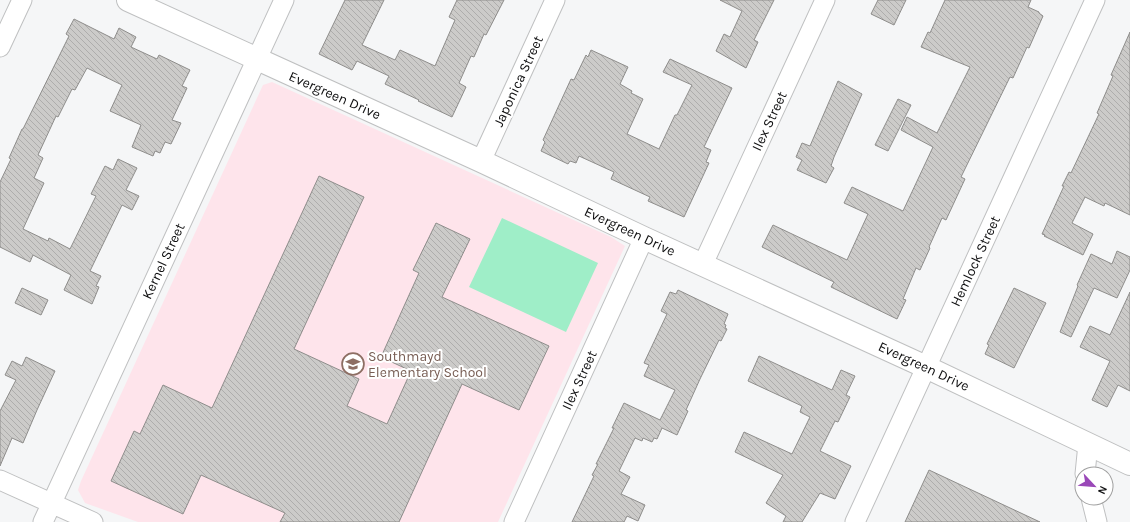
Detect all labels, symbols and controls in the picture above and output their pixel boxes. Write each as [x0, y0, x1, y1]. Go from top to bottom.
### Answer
street label: Japonica Street [490, 33, 547, 129]
street label: Evergreen Drive [286, 68, 383, 123]
street label: Ilex Street [748, 89, 791, 154]
street label: Evergreen Drive [581, 203, 678, 260]
street label: Hemlock Street [947, 213, 1004, 309]
street label: Kernel Street [138, 220, 189, 302]
street label: Evergreen Drive [875, 338, 972, 395]
place label: Southmayd Elementary School [368, 348, 487, 381]
street label: Ilex Street [558, 348, 601, 413]
school or university icon: Southmayd Elementary School [340, 351, 366, 377]
north arrow [1074, 466, 1114, 506]
text: N [1095, 484, 1110, 497]

